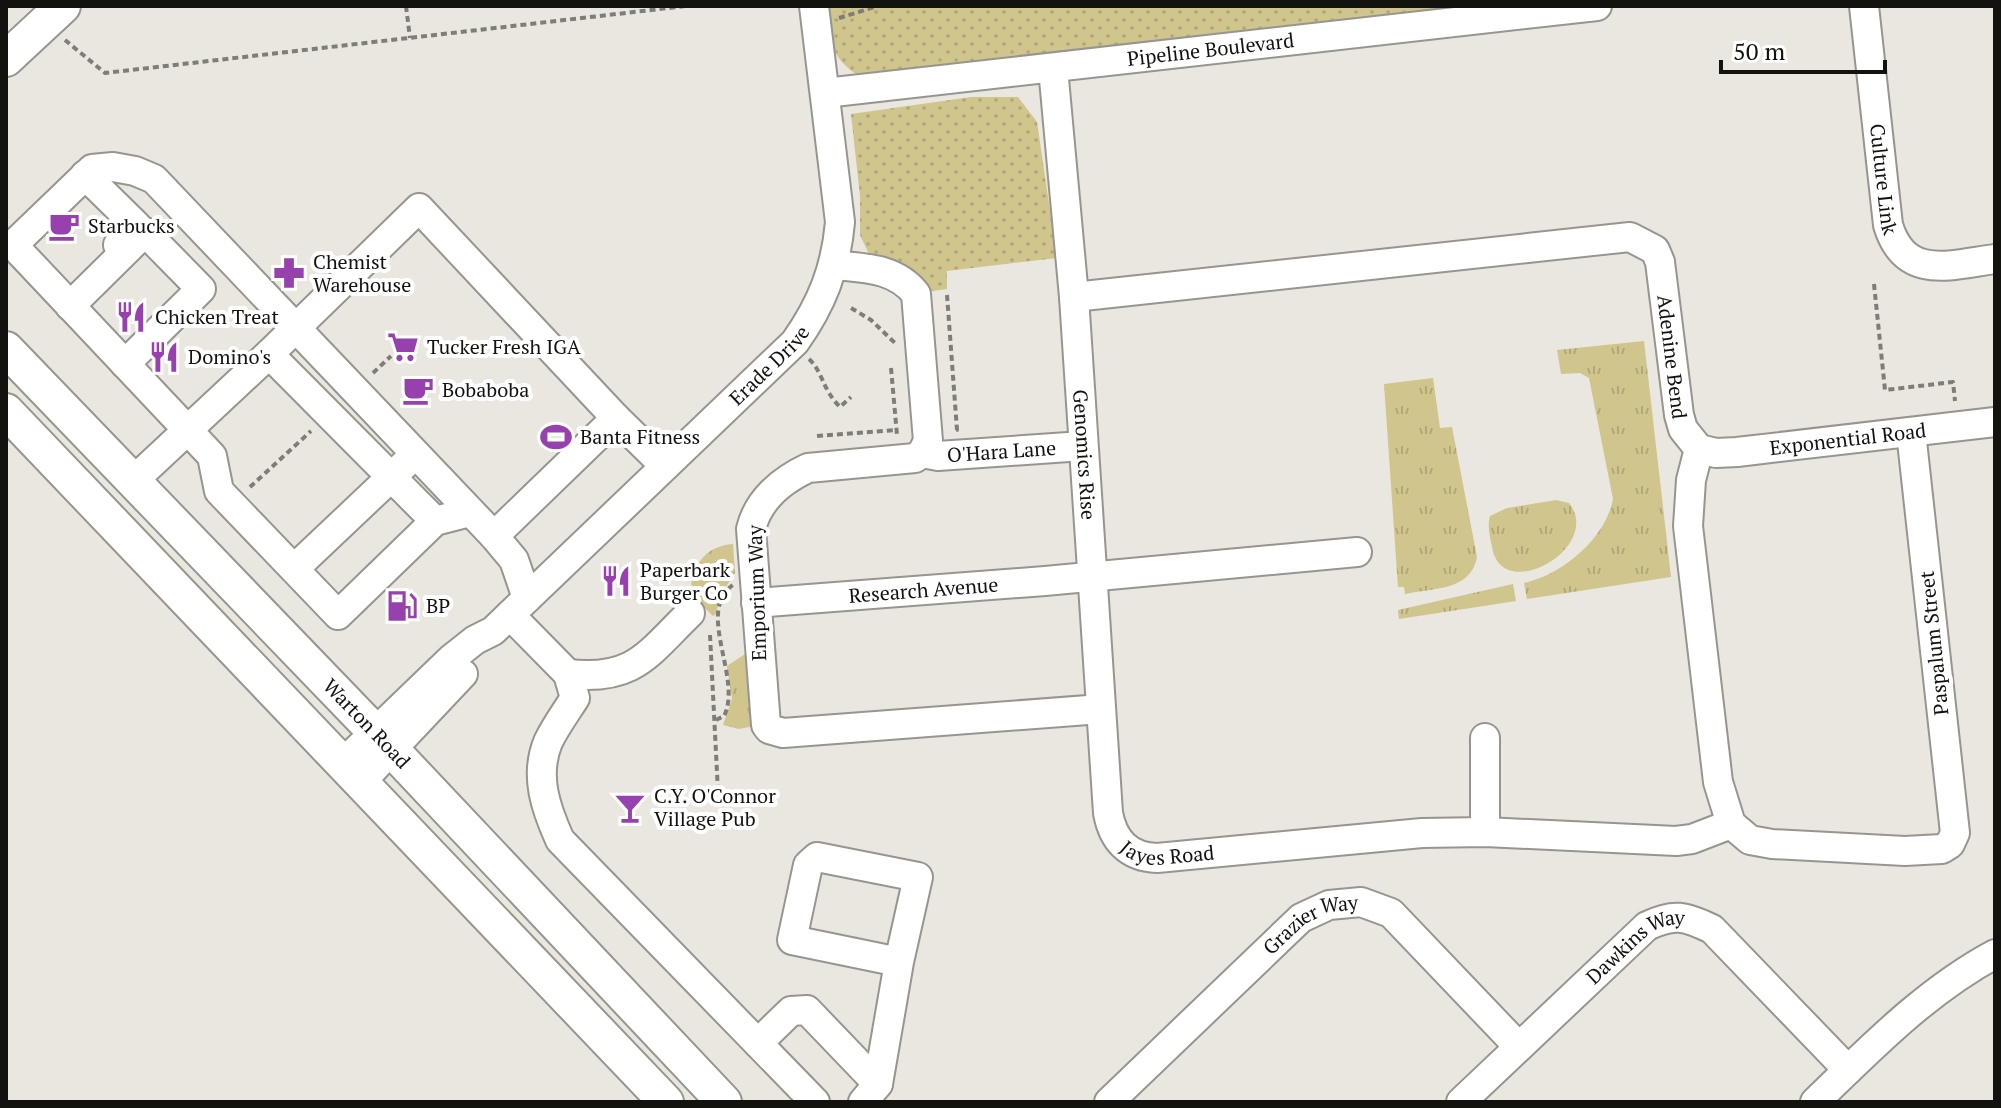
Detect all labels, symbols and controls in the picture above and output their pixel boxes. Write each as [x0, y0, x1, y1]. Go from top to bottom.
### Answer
scale bar [1721, 24, 1885, 74]
street label: Pipeline Boulevard [1126, 26, 1295, 72]
text: 50 m [1733, 35, 1785, 67]
street label: Culture Link [1864, 122, 1904, 239]
cafe icon: Starbucks [47, 209, 81, 243]
place label: Starbucks [88, 212, 175, 239]
place label: Chemist Warehouse [313, 248, 411, 298]
pharmacy icon: Chemist Warehouse [272, 256, 306, 290]
street label: Adenine Bend [1651, 293, 1693, 420]
restaurant icon: Chicken Treat [114, 300, 148, 334]
place label: Chicken Treat [155, 303, 279, 330]
street label: Erade Drive [723, 320, 815, 411]
supermarket icon: Tucker Fresh IGA [386, 330, 420, 364]
place label: Tucker Fresh IGA [427, 333, 581, 360]
restaurant icon: Domino's [147, 340, 181, 374]
place label: Domino's [188, 343, 271, 370]
cafe icon: Bobaboba [401, 373, 435, 407]
place label: Bobaboba [442, 376, 529, 403]
street label: Genomics Rise [1067, 389, 1103, 521]
street label: Exponential Road [1768, 416, 1927, 461]
sports icon: Banta Fitness [539, 420, 573, 454]
place label: Banta Fitness [580, 423, 700, 450]
street label: O'Hara Lane [946, 434, 1057, 468]
street label: Emporium Way [741, 524, 772, 662]
place label: Paperbark Burger Co [640, 556, 731, 606]
restaurant icon: Paperbark Burger Co [599, 564, 633, 598]
street label: Paspalum Street [1912, 569, 1955, 717]
street label: Research Avenue [848, 571, 999, 609]
fuel station icon: BP [385, 589, 419, 623]
place label: BP [426, 592, 450, 619]
street label: Warton Road [317, 672, 417, 774]
place label: C.Y. O'Connor Village Pub [654, 782, 776, 832]
bar icon: C.Y. O'Connor Village Pub [613, 791, 647, 825]
street label: Jayes Road [1114, 834, 1215, 871]
street label: Grazier Way [1257, 888, 1360, 960]
street label: Dawkins Way [1580, 903, 1687, 990]

